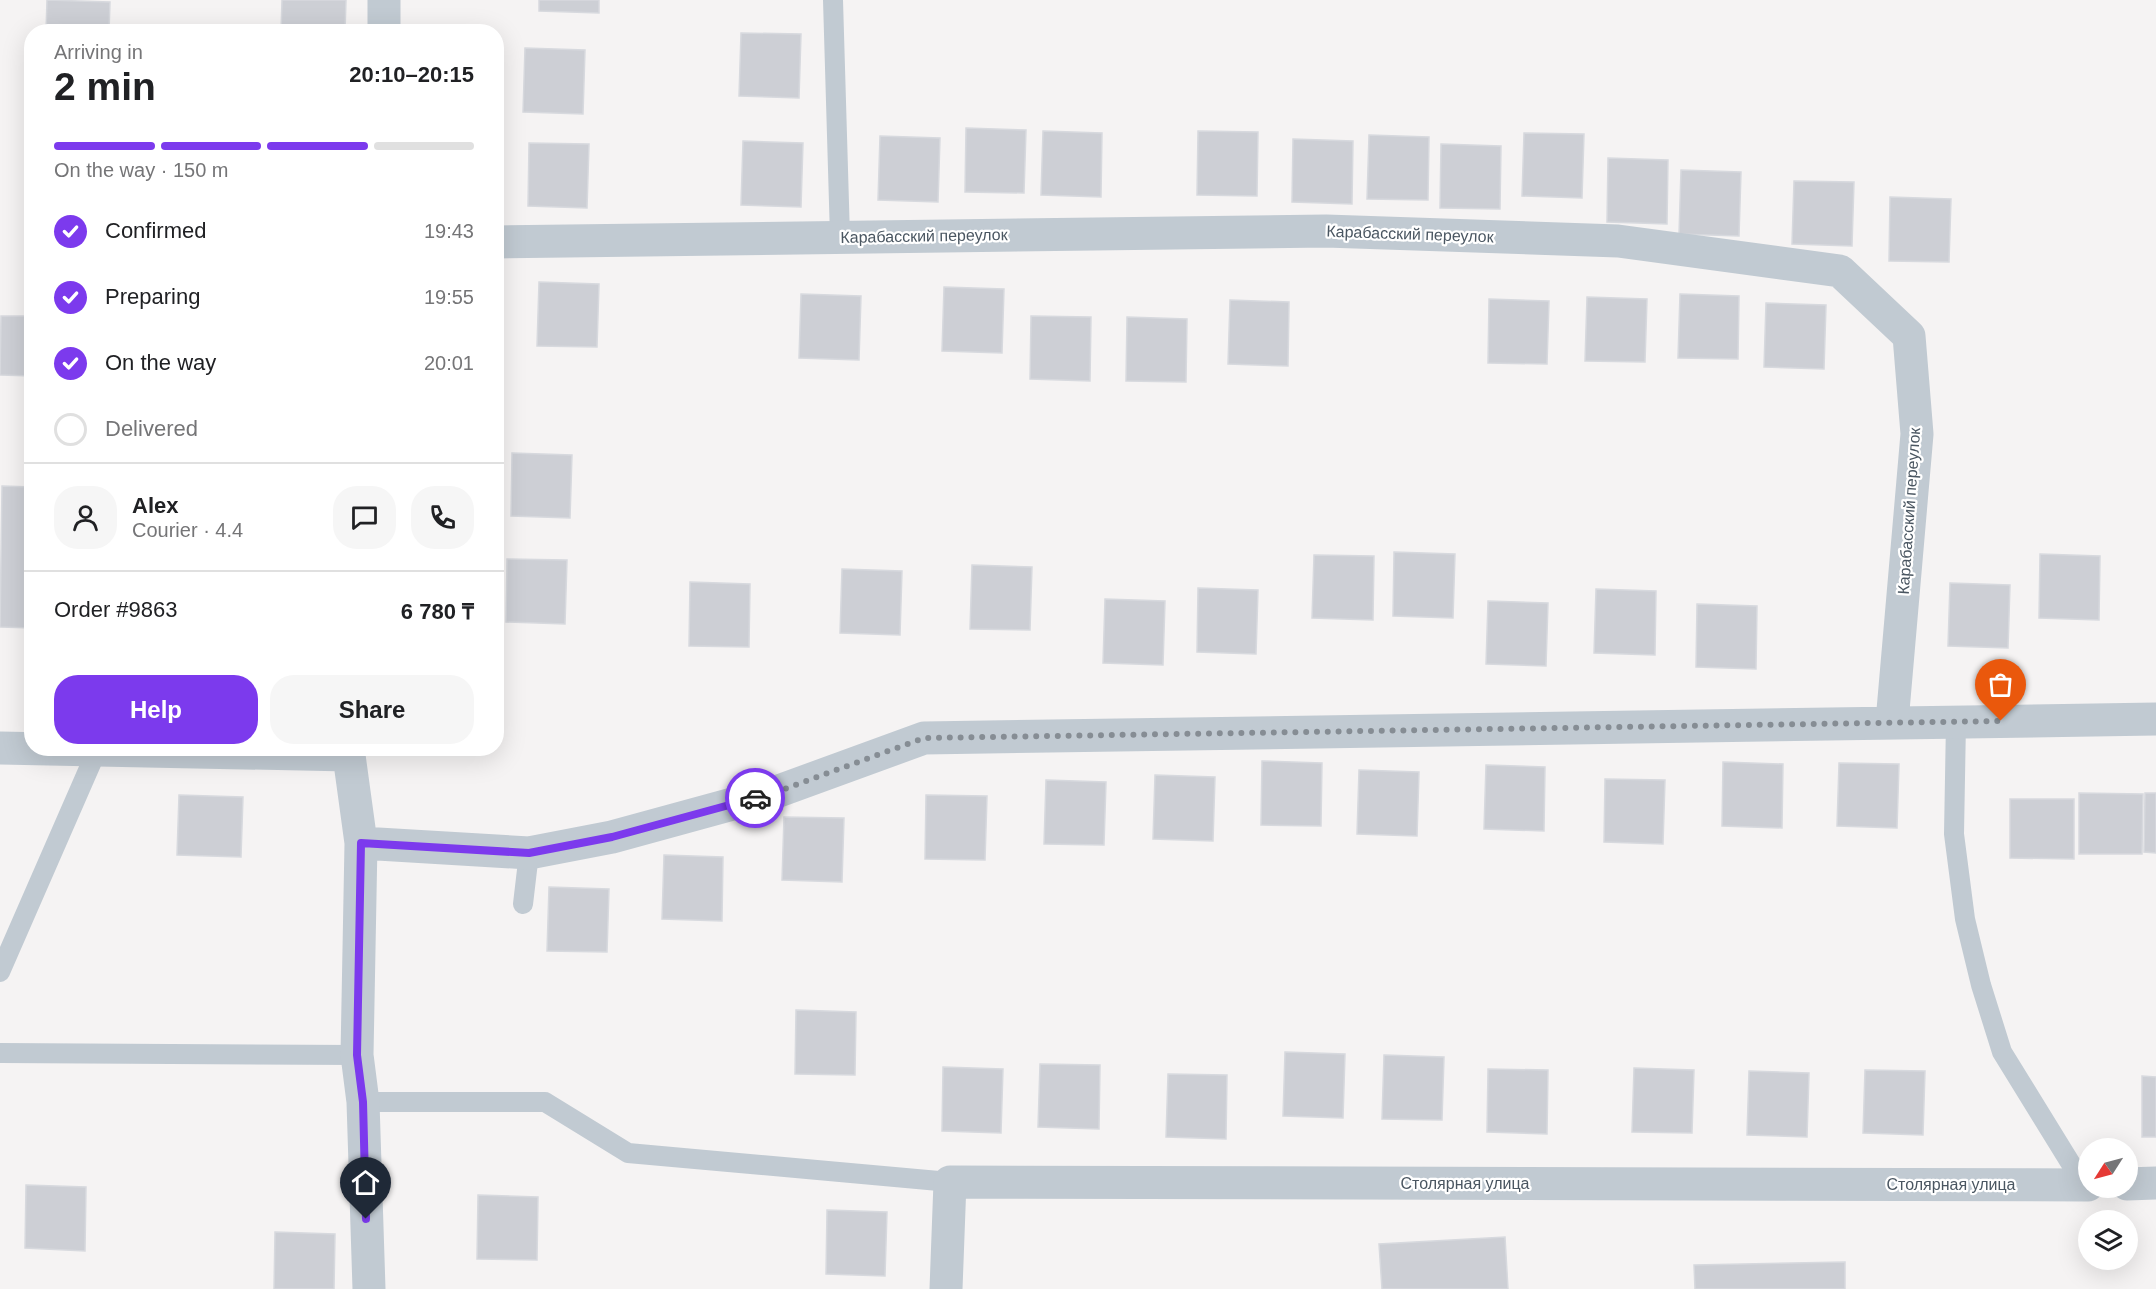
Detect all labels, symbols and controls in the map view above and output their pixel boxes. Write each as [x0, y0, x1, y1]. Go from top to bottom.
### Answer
text: Arriving in [54, 41, 143, 63]
text: 20:10–20:15 [349, 62, 474, 87]
text: 2 min [54, 65, 156, 108]
text: On the way · 150 m [54, 159, 229, 181]
icon: check [54, 215, 87, 248]
text: Confirmed [105, 218, 206, 243]
text: 19:43 [424, 220, 474, 242]
street label: Карабасский переулок [1326, 223, 1495, 245]
street label: Карабасский переулок [840, 226, 1009, 246]
icon: check [54, 281, 87, 314]
text: Preparing [105, 284, 200, 309]
text: 19:55 [424, 286, 474, 308]
icon: check [54, 347, 87, 380]
text: On the way [105, 350, 216, 375]
text: 20:01 [424, 352, 474, 374]
text: Delivered [105, 416, 198, 441]
street label: Карабасский переулок [1895, 426, 1923, 595]
button: person [54, 486, 117, 549]
button: chat [333, 486, 396, 549]
button: phone [411, 486, 474, 549]
text: Alex [132, 493, 178, 518]
text: Courier · 4.4 [132, 519, 243, 541]
text: Order #9863 [54, 597, 178, 622]
text: 6 780 ₸ [401, 599, 474, 624]
pin [1975, 659, 2026, 721]
icon: bag [1984, 668, 2017, 701]
button: Help [54, 675, 258, 744]
button: Share [270, 675, 474, 744]
courier [725, 768, 785, 828]
icon: car [739, 782, 772, 815]
north arrow [2078, 1138, 2138, 1198]
map controls [2078, 1138, 2138, 1270]
pin [340, 1157, 391, 1219]
icon: home [349, 1166, 382, 1199]
street label: Столярная улица [1401, 1175, 1530, 1192]
street label: Столярная улица [1887, 1176, 2016, 1193]
button: layers [2078, 1210, 2138, 1270]

